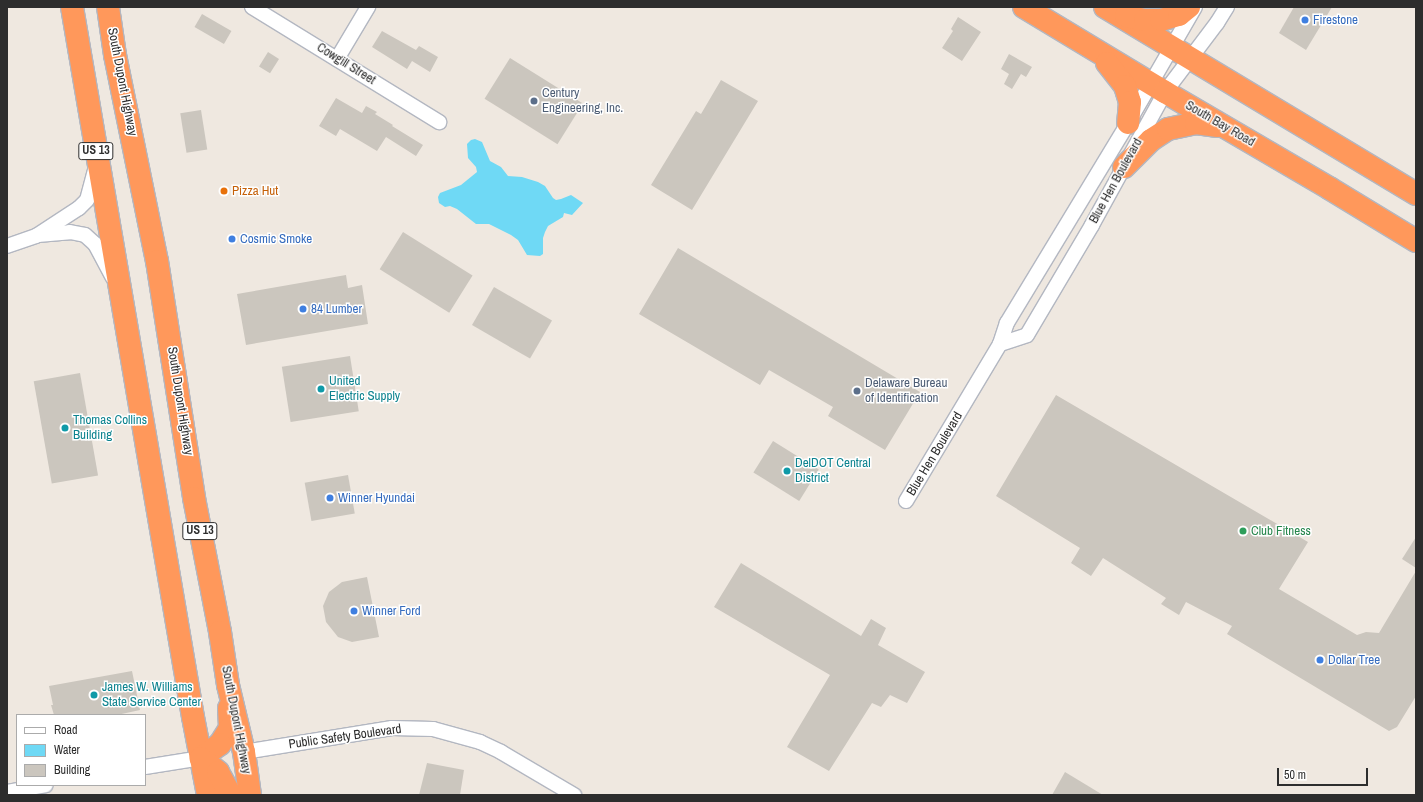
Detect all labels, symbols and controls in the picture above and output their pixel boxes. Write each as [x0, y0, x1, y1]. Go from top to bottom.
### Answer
place label: Firestone [1313, 12, 1358, 28]
marker: Firestone [1300, 15, 1310, 25]
street label: South Dupont Highway [104, 27, 140, 137]
street label: Cowgill Street [314, 40, 378, 88]
place label: Century Engineering, Inc. [542, 86, 623, 117]
marker: Century Engineering, Inc. [529, 96, 539, 106]
street label: South Bay Road [1182, 98, 1258, 150]
street label: Blue Hen Boulevard [1086, 136, 1146, 226]
road number: US 13 [78, 141, 114, 161]
place label: Pizza Hut [232, 183, 278, 199]
marker: Pizza Hut [219, 186, 229, 196]
place label: Cosmic Smoke [240, 231, 312, 247]
marker: Cosmic Smoke [227, 234, 237, 244]
place label: 84 Lumber [311, 301, 362, 317]
marker: 84 Lumber [298, 304, 308, 314]
street label: South Dupont Highway [164, 346, 196, 456]
place label: United Electric Supply [329, 374, 400, 405]
place label: Delaware Bureau of Identification [865, 376, 947, 407]
marker: United Electric Supply [316, 384, 326, 394]
marker: Delaware Bureau of Identification [852, 386, 862, 396]
street label: Blue Hen Boulevard [904, 409, 966, 499]
place label: Thomas Collins Building [73, 413, 147, 444]
marker: Thomas Collins Building [60, 423, 70, 433]
place label: DelDOT Central District [795, 456, 871, 487]
marker: DelDOT Central District [782, 466, 792, 476]
place label: Winner Hyundai [338, 490, 415, 506]
marker: Winner Hyundai [325, 493, 335, 503]
road number: US 13 [182, 521, 218, 541]
place label: Club Fitness [1251, 523, 1311, 539]
marker: Club Fitness [1238, 526, 1248, 536]
place label: Winner Ford [362, 603, 421, 619]
marker: Winner Ford [349, 606, 359, 616]
place label: Dollar Tree [1328, 652, 1380, 668]
marker: Dollar Tree [1315, 655, 1325, 665]
street label: South Dupont Highway [218, 665, 254, 775]
place label: James W. Williams State Service Center [102, 680, 201, 711]
marker: James W. Williams State Service Center [89, 690, 99, 700]
legend [16, 714, 146, 786]
street label: Public Safety Boulevard [288, 721, 402, 753]
text: Road [54, 722, 78, 738]
text: Water [54, 742, 80, 758]
scale bar [1279, 760, 1370, 786]
text: Building [54, 762, 90, 778]
text: 50 m [1284, 767, 1306, 783]

